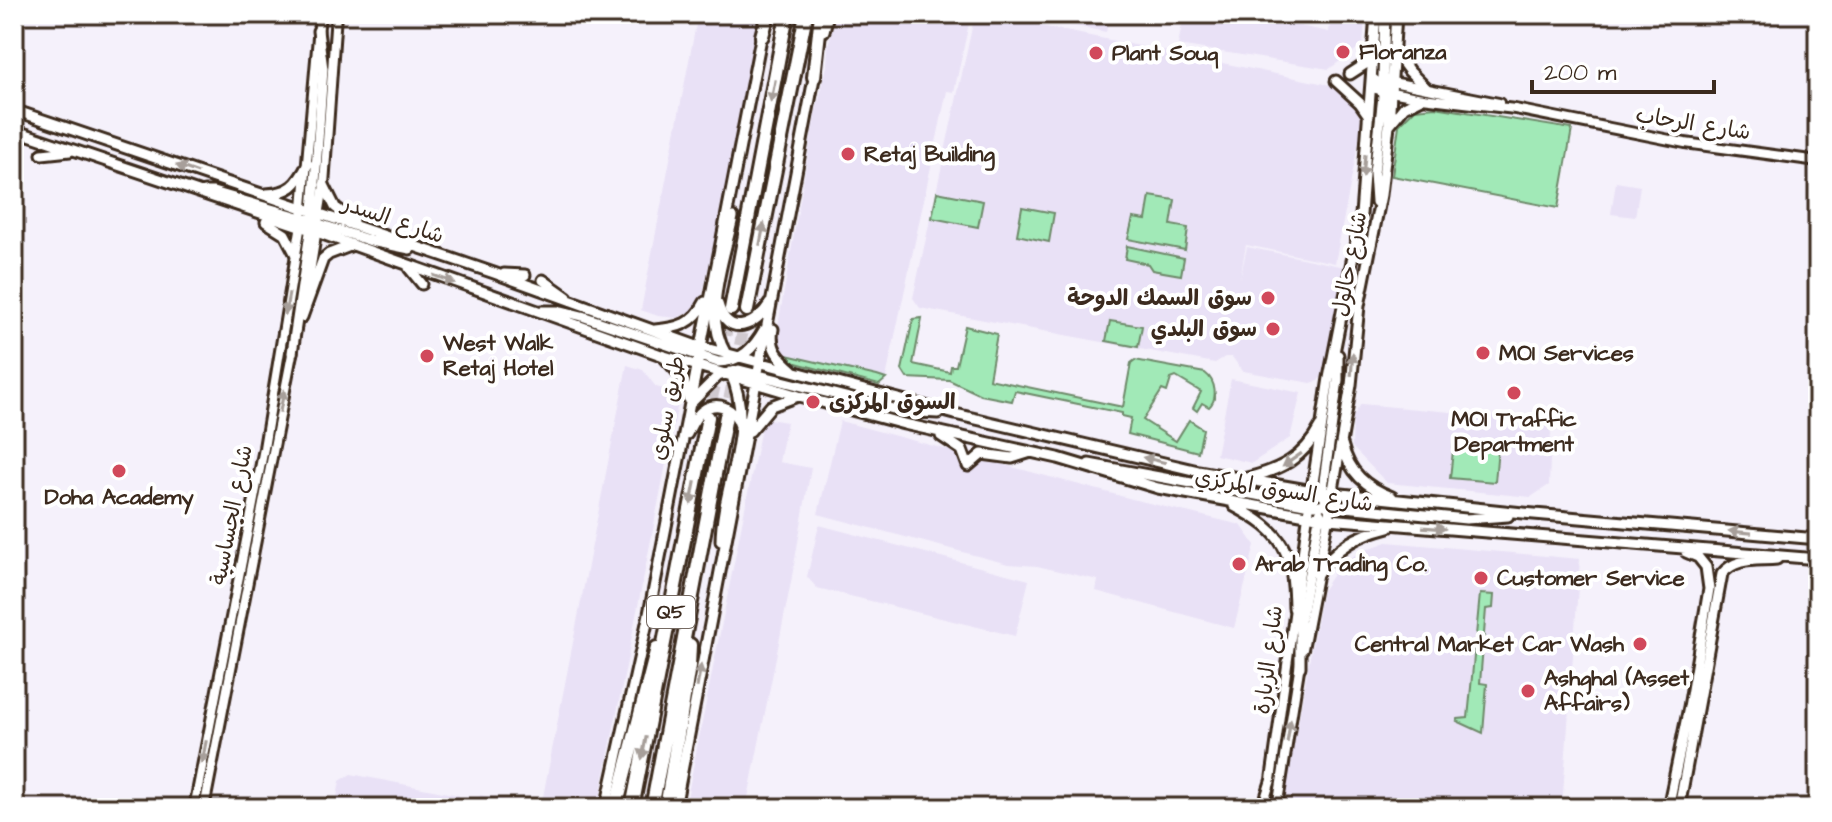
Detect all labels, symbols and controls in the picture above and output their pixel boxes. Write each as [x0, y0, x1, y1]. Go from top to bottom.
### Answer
place label: Floranza [1359, 37, 1447, 68]
place label: Plant Souq [1112, 38, 1219, 69]
marker: Floranza [1334, 43, 1352, 61]
marker: Plant Souq [1087, 44, 1105, 62]
scale bar [1532, 44, 1714, 94]
text: 200 m [1544, 56, 1617, 90]
one-way arrow [766, 78, 778, 103]
street label: شارع الرحاب [1633, 100, 1753, 148]
place label: Retaj Building [864, 139, 996, 171]
marker: Retaj Building [839, 145, 857, 163]
one-way arrow [1357, 153, 1370, 178]
one-way arrow [175, 163, 199, 175]
street label: شارع السدر [336, 187, 448, 252]
street label: شارع حالول [1325, 209, 1375, 319]
one-way arrow [757, 221, 769, 246]
one-way arrow [432, 273, 456, 285]
place label: سوق السمك الدوحة [1067, 283, 1252, 314]
marker: سوق السمك الدوحة [1259, 289, 1277, 307]
one-way arrow [280, 292, 292, 317]
place label: سوق البلدي [1151, 314, 1257, 345]
marker: سوق البلدي [1264, 320, 1282, 338]
place label: West Walk Retaj Hotel [442, 328, 554, 384]
place label: MOI Services [1499, 338, 1634, 369]
marker: MOI Services [1474, 344, 1492, 362]
marker: West Walk Retaj Hotel [418, 347, 436, 365]
one-way arrow [1346, 351, 1359, 376]
street label: طريق سلوى [643, 353, 693, 463]
marker: MOI Traffic Department [1505, 384, 1523, 402]
place label: السوق المركزى [829, 387, 956, 418]
one-way arrow [276, 389, 289, 414]
marker: السوق المركزى [804, 393, 822, 411]
place label: MOI Traffic Department [1451, 404, 1577, 460]
street label: شارع الجساسية [203, 442, 261, 588]
one-way arrow [1281, 452, 1302, 467]
one-way arrow [1141, 454, 1166, 466]
marker: Doha Academy [110, 462, 128, 480]
street label: شارع السوق المركزي [1193, 462, 1375, 520]
one-way arrow [687, 481, 699, 506]
place label: Doha Academy [44, 482, 194, 515]
one-way arrow [1422, 522, 1447, 535]
one-way arrow [1727, 526, 1752, 539]
place label: Arab Trading Co. [1255, 549, 1427, 581]
marker: Arab Trading Co. [1230, 555, 1248, 573]
place label: Customer Service [1497, 563, 1685, 594]
marker: Customer Service [1472, 569, 1490, 587]
road number: Q5 [647, 596, 695, 628]
street label: شارع الزبارة [1247, 604, 1291, 716]
place label: Central Market Car Wash [1355, 629, 1625, 660]
marker: Central Market Car Wash [1631, 635, 1649, 653]
one-way arrow [694, 663, 706, 688]
place label: Ashghal (Asset Affairs) [1544, 663, 1690, 719]
marker: Ashghal (Asset Affairs) [1519, 682, 1537, 700]
one-way arrow [1283, 718, 1296, 743]
one-way arrow [637, 736, 650, 761]
one-way arrow [198, 740, 210, 765]

